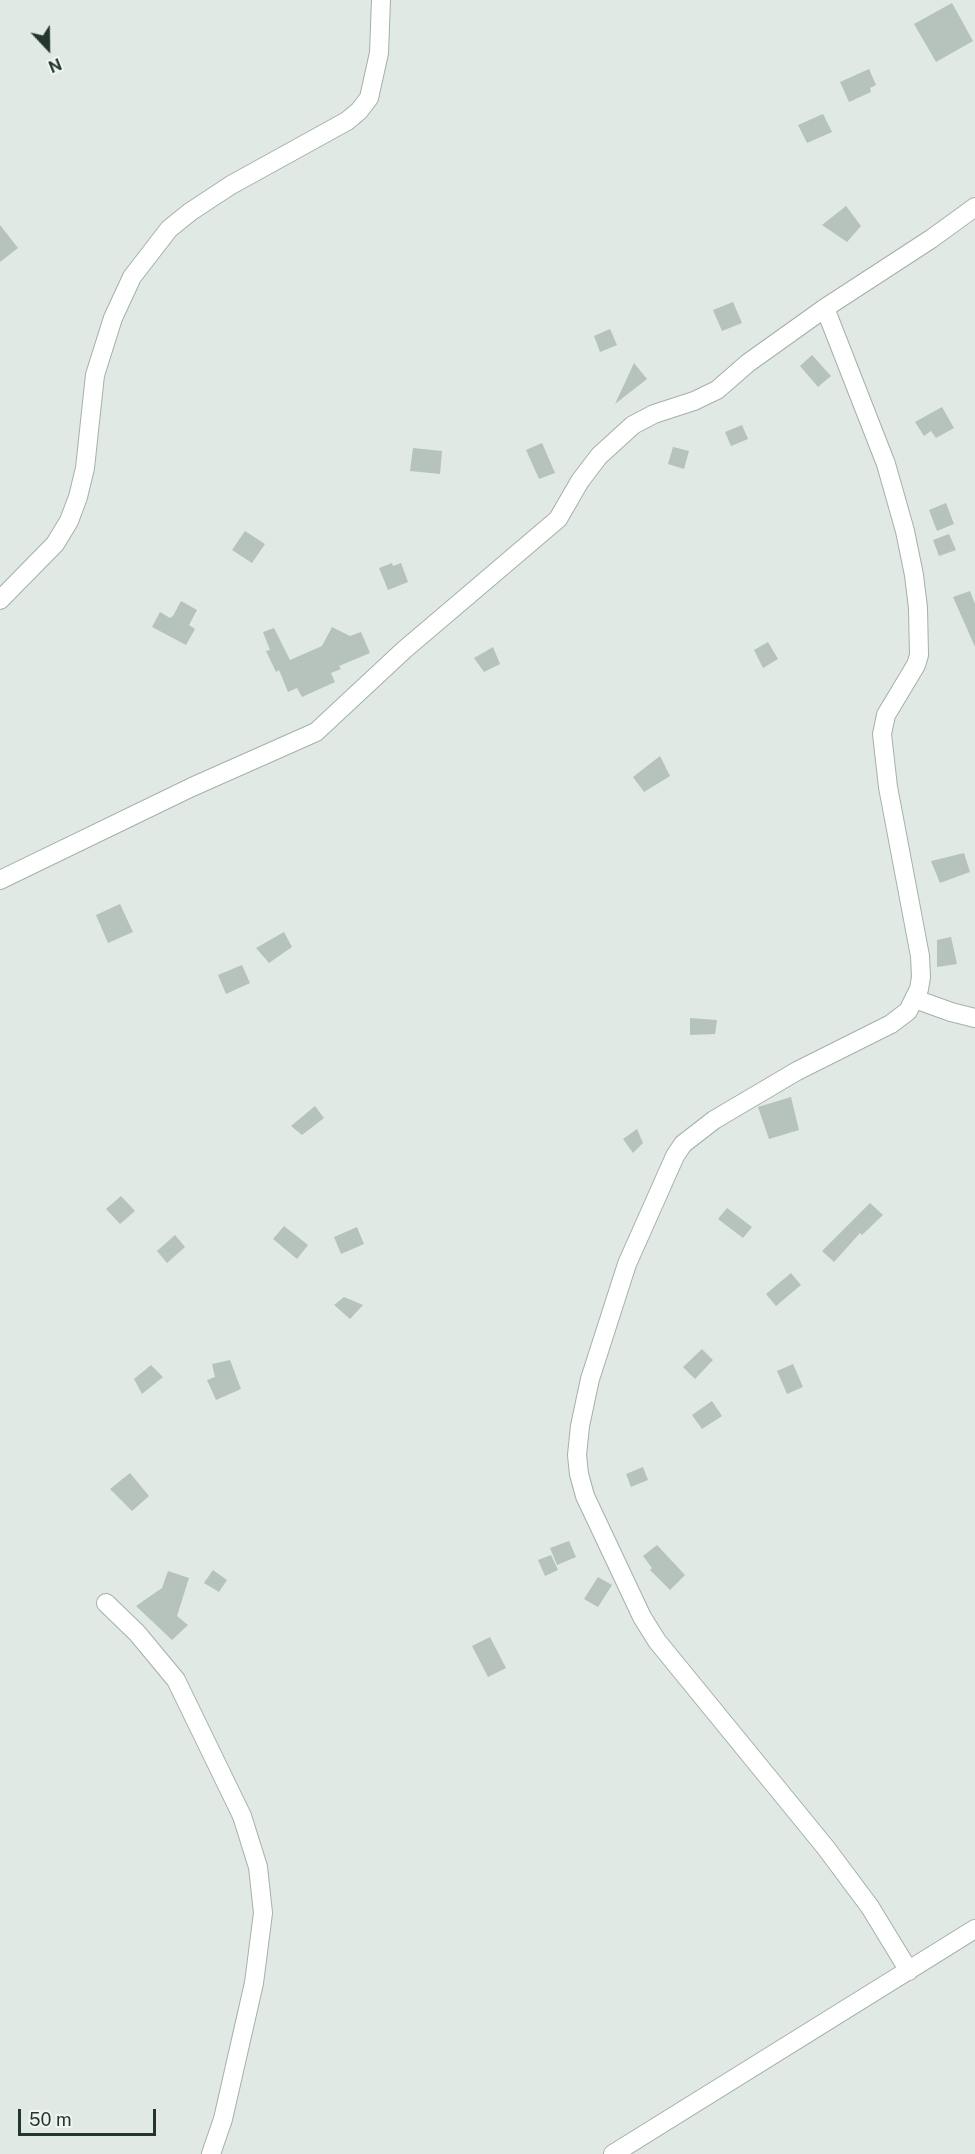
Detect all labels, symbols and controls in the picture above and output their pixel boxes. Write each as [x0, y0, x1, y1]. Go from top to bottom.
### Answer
north arrow [18, 18, 78, 78]
text: N [46, 54, 64, 76]
scale bar [21, 2097, 159, 2135]
text: 50 m [29, 2109, 72, 2130]

